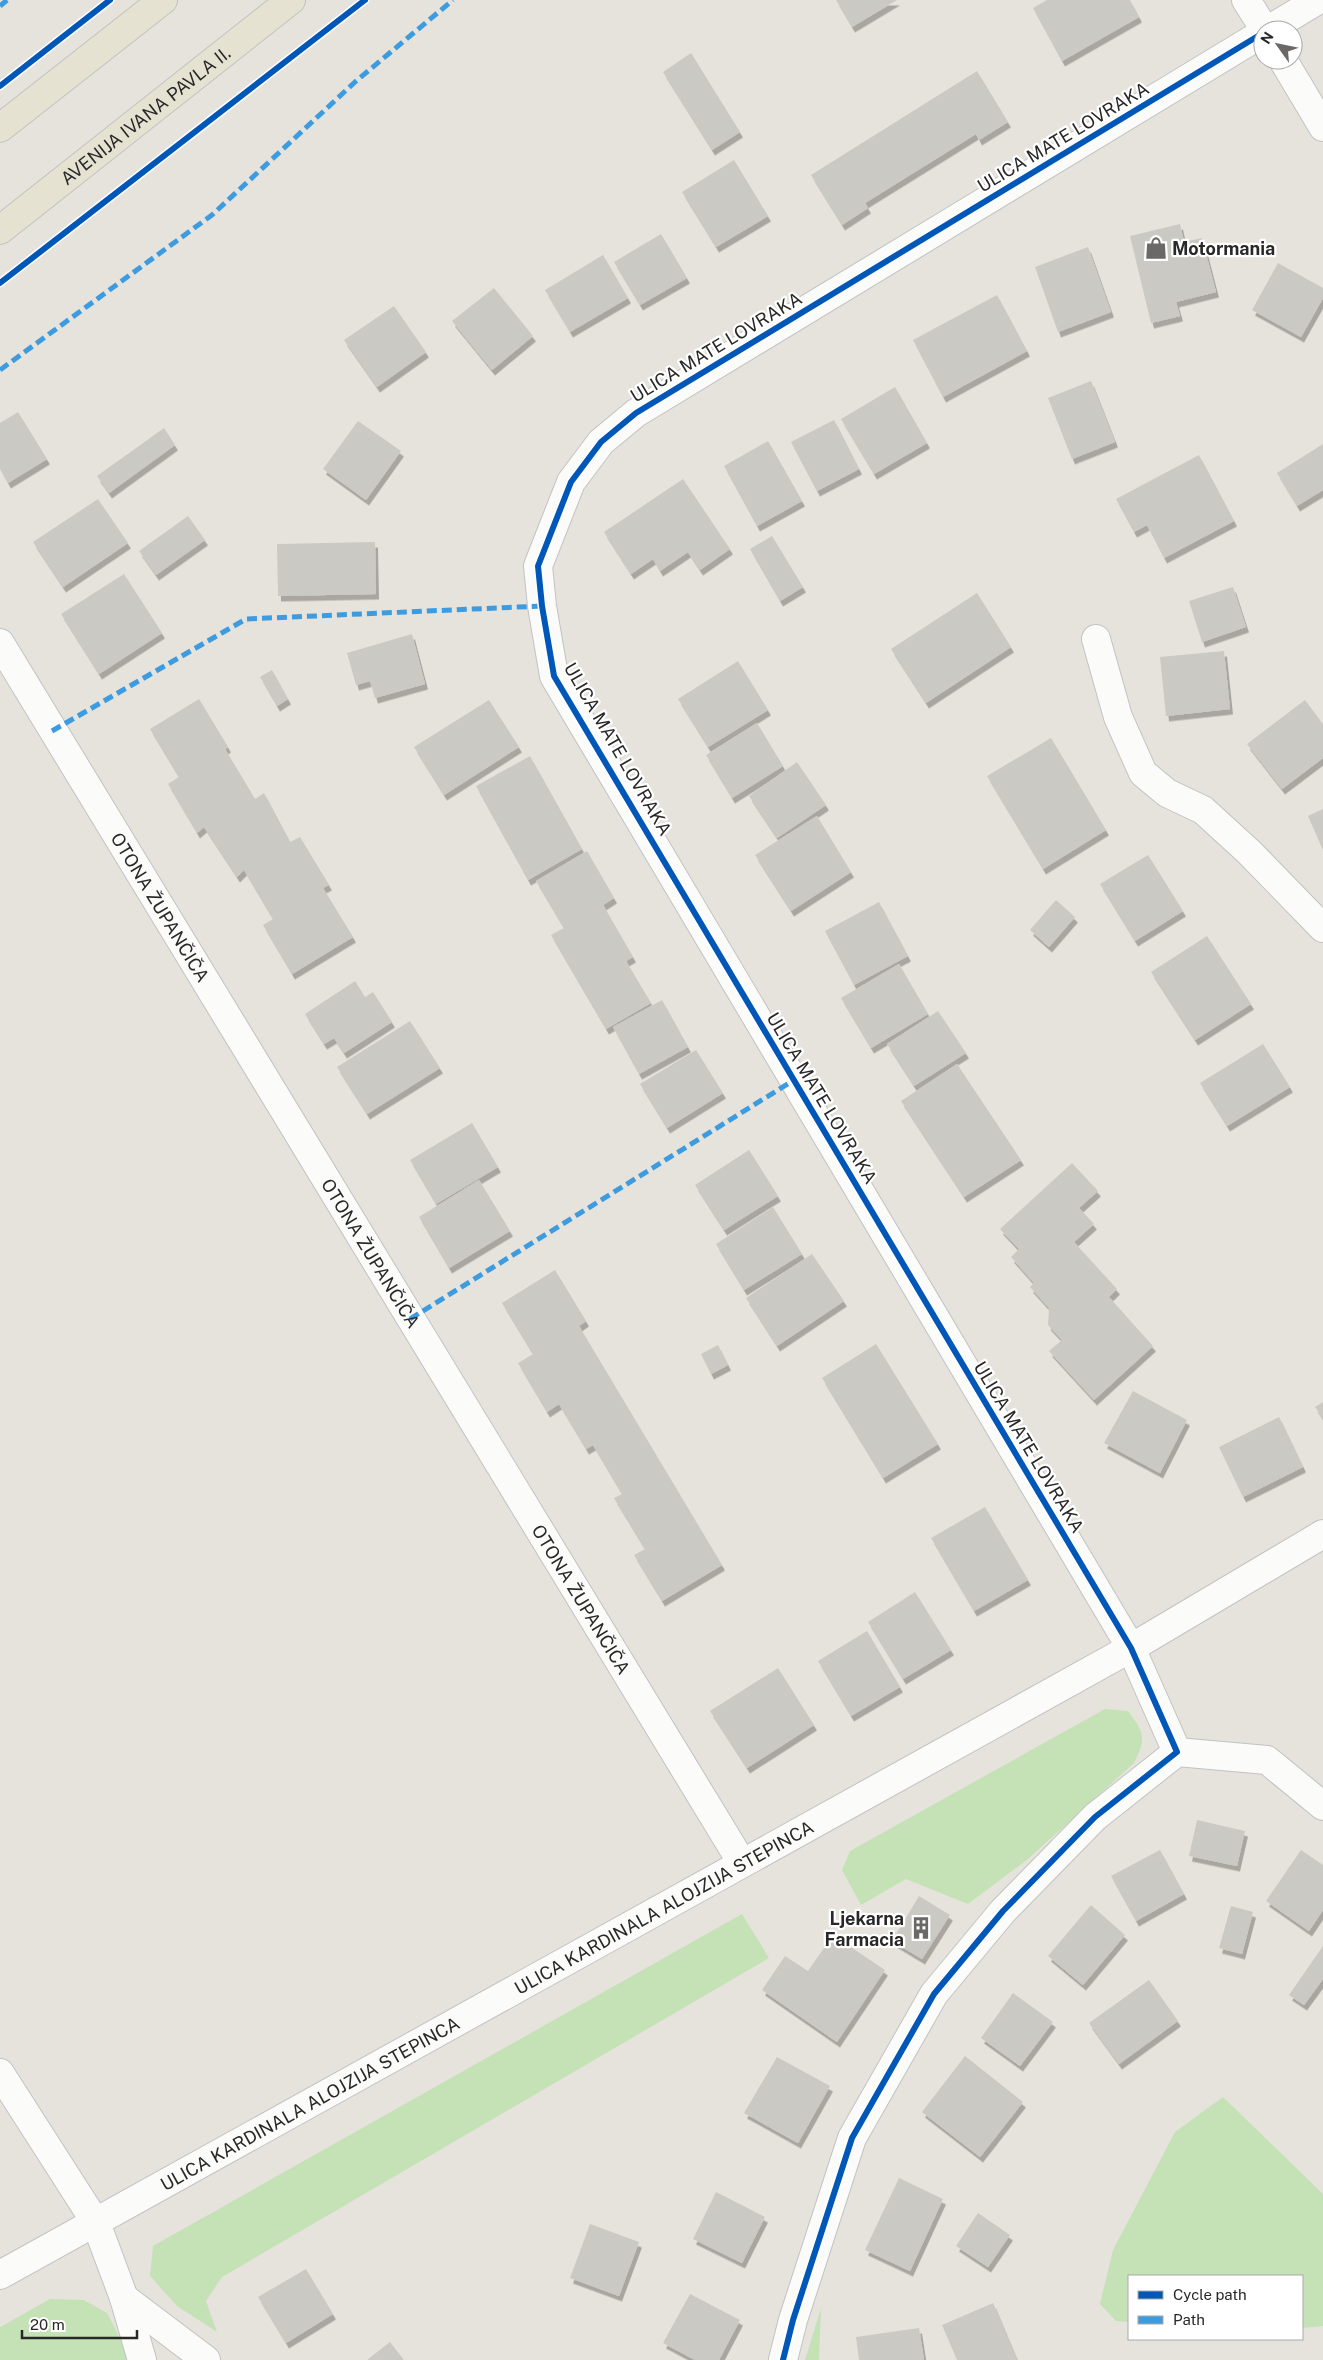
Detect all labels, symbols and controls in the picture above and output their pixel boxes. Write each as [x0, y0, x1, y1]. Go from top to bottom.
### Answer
north arrow [1253, 20, 1303, 70]
text: N [1257, 29, 1277, 47]
street label: AVENIJA IVANA PAVLA II. [56, 42, 234, 189]
street label: ULICA MATE LOVRAKA [974, 77, 1153, 197]
shop icon: Motormania [1143, 235, 1169, 261]
place label: Motormania [1172, 238, 1275, 259]
street label: ULICA MATE LOVRAKA [627, 287, 806, 407]
street label: ULICA MATE LOVRAKA [560, 659, 676, 839]
street label: OTONA ŽUPANČIČA [107, 828, 214, 986]
street label: ULICA MATE LOVRAKA [762, 1009, 882, 1188]
street label: OTONA ŽUPANČIČA [318, 1174, 425, 1332]
street label: ULICA MATE LOVRAKA [969, 1358, 1089, 1537]
street label: OTONA ŽUPANČIČA [528, 1520, 635, 1678]
street label: ULICA KARDINALA ALOJZIJA STEPINCA [511, 1816, 817, 1998]
place label: Ljekarna Farmacia [824, 1908, 904, 1950]
building icon: Ljekarna Farmacia [908, 1915, 934, 1941]
street label: ULICA KARDINALA ALOJZIJA STEPINCA [156, 2012, 463, 2195]
legend [1128, 2275, 1303, 2340]
text: Cycle path [1173, 2286, 1247, 2303]
scale bar [22, 2308, 138, 2340]
text: Path [1173, 2311, 1205, 2328]
text: 20 m [30, 2316, 65, 2333]

